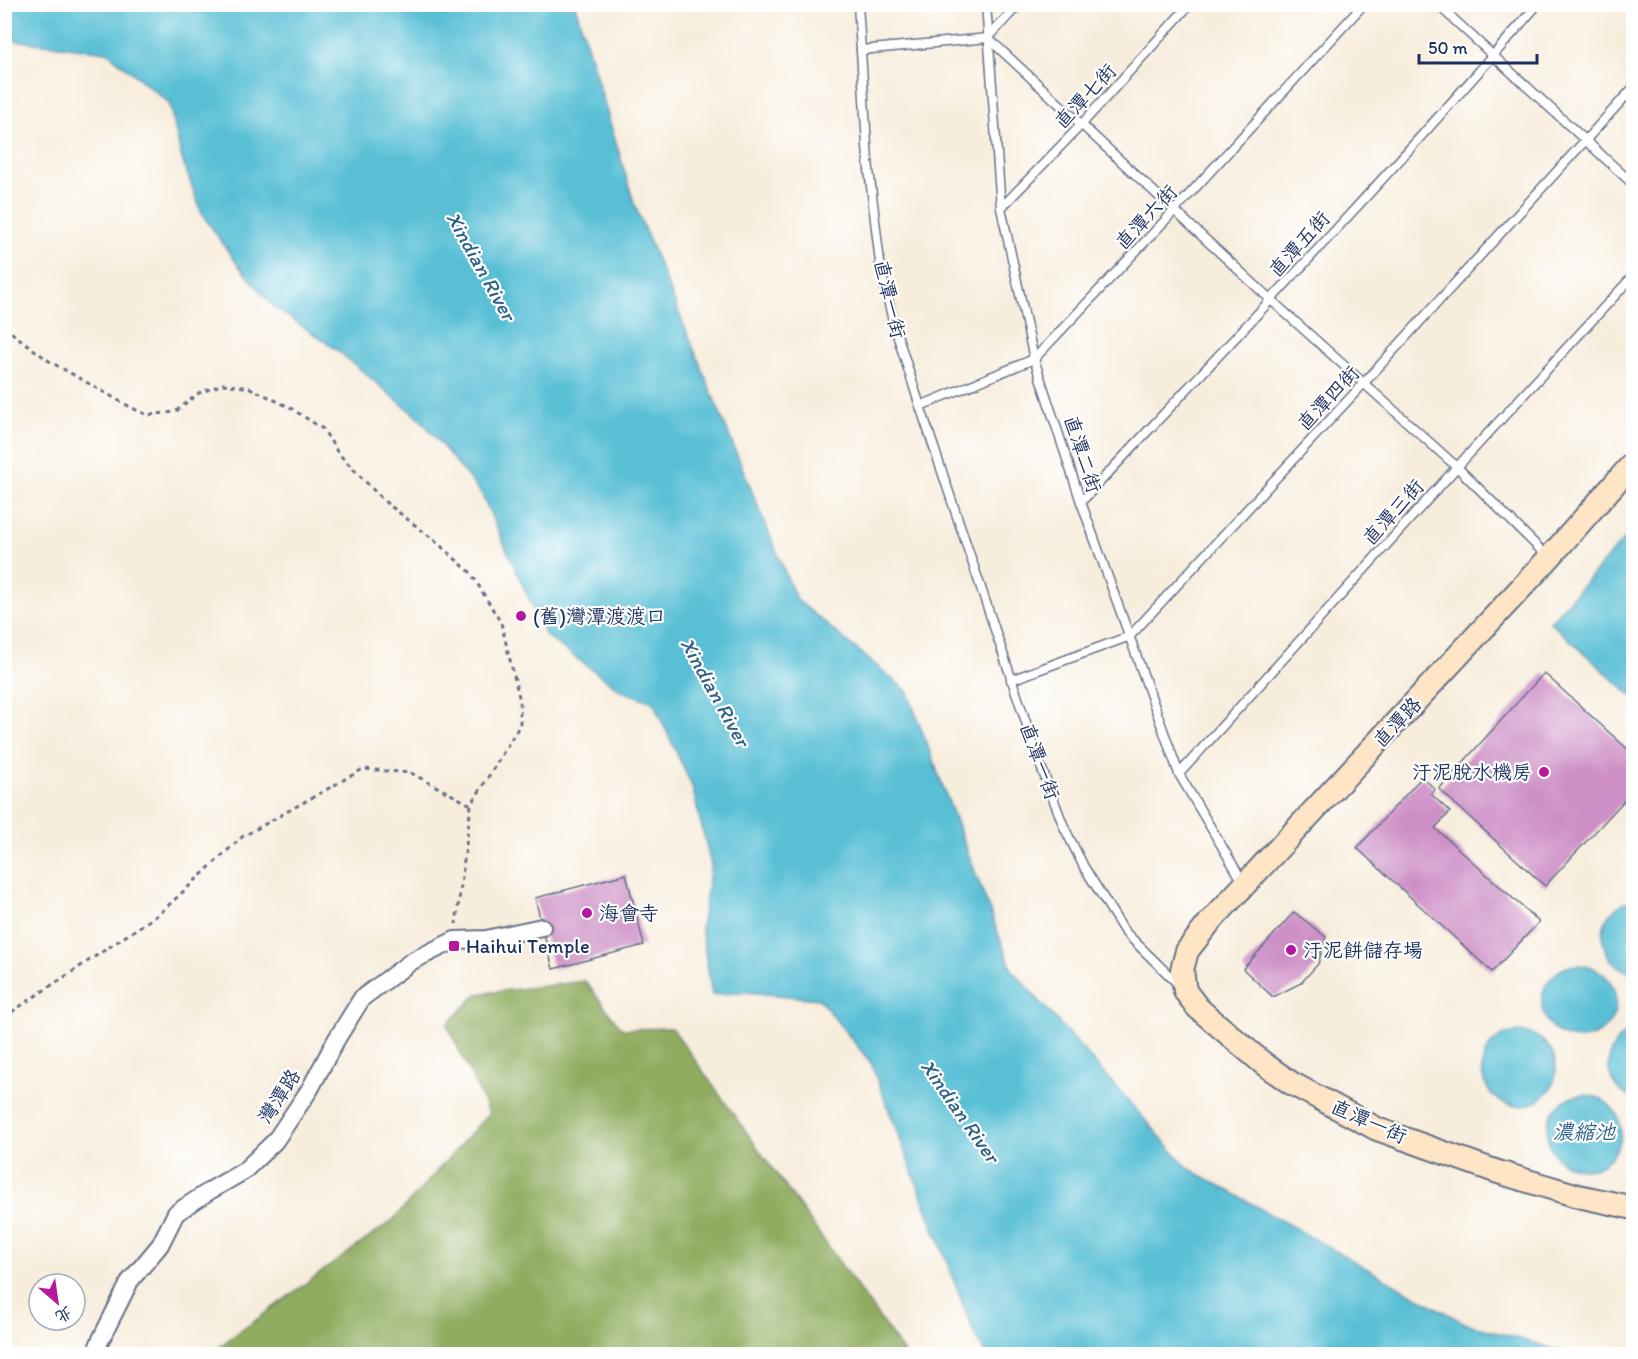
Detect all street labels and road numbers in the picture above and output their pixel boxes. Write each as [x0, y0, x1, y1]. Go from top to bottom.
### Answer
street label: 直潭七街 [1049, 59, 1121, 133]
street label: 直潭六街 [1110, 180, 1182, 254]
street label: 直潭五街 [1263, 206, 1335, 282]
street label: 直潭一街 [869, 257, 911, 341]
street label: 直潭四街 [1292, 361, 1364, 435]
street label: 直潭二街 [1059, 412, 1107, 496]
street label: 直潭三街 [1357, 474, 1429, 550]
street label: 直潭路 [1368, 691, 1427, 752]
street label: 直潭一街 [1015, 719, 1065, 803]
street label: 灣潭路 [253, 1063, 306, 1128]
street label: 直潭一街 [1328, 1094, 1410, 1148]

